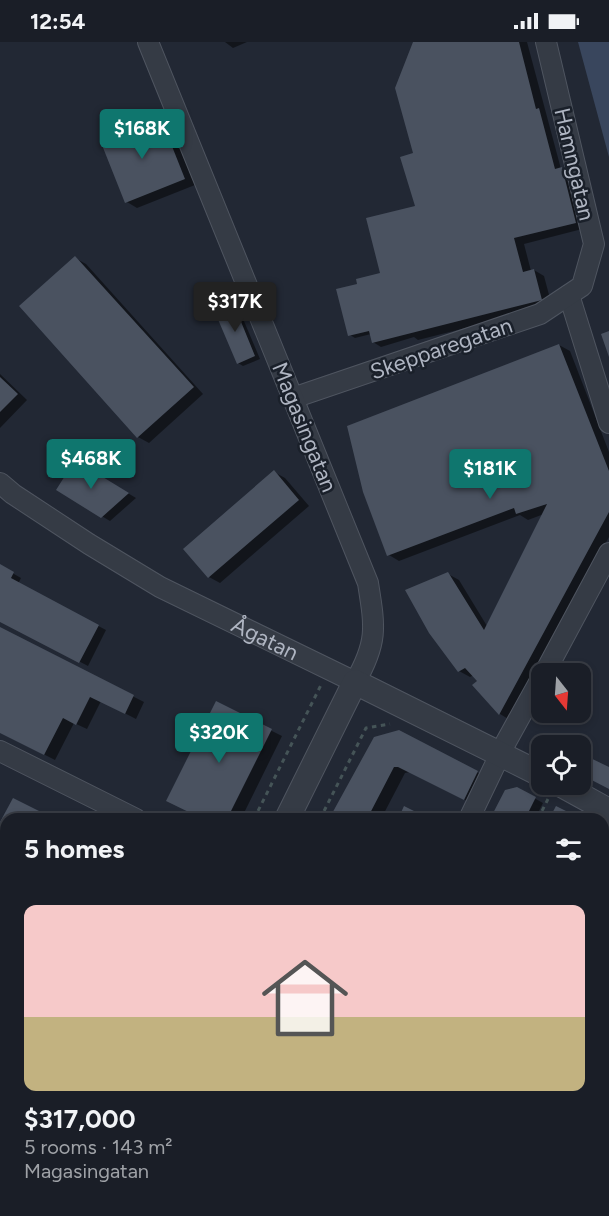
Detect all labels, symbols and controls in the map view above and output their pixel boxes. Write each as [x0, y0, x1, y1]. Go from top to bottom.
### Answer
text: 12:54 [30, 8, 85, 35]
street label: Hamngatan [548, 105, 601, 223]
pin: $168K [100, 109, 184, 160]
text: $168K [114, 116, 170, 140]
pin: $317K [193, 282, 277, 333]
text: $317K [207, 289, 263, 313]
street label: Skepparegatan [367, 312, 516, 385]
street label: Magasingatan [266, 358, 343, 496]
pin: $468K [49, 439, 133, 490]
text: $468K [61, 446, 121, 470]
pin: $181K [448, 449, 532, 500]
text: $181K [463, 456, 517, 480]
street label: Ågatan [227, 611, 303, 666]
north arrow [531, 663, 591, 723]
map controls [531, 663, 591, 795]
pin: $320K [177, 713, 261, 764]
text: $320K [189, 720, 249, 744]
button: locate [531, 735, 591, 795]
text: 5 homes [24, 833, 124, 865]
icon: filters [552, 833, 585, 866]
icon: home [251, 944, 359, 1052]
text: $317,000 [24, 1103, 136, 1135]
text: 5 rooms · 143 m² [24, 1135, 172, 1159]
text: Magasingatan [24, 1159, 149, 1183]

